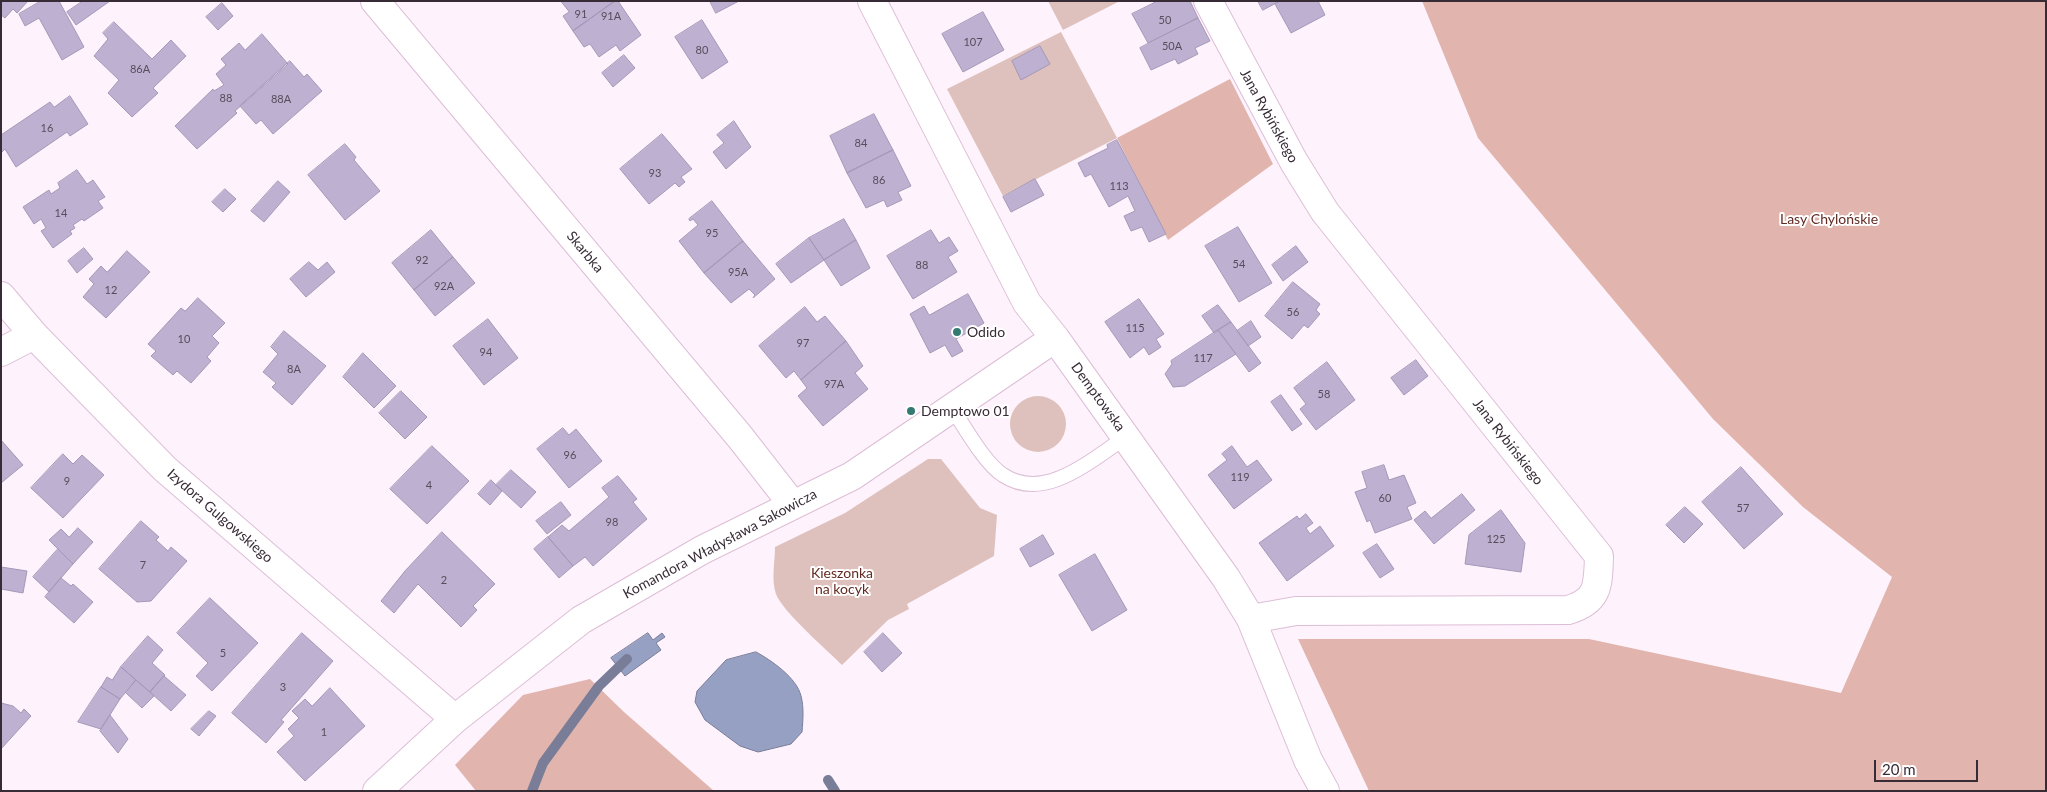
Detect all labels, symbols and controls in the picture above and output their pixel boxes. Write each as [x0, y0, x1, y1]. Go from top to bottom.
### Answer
house number: 91 [575, 7, 587, 21]
house number: 91A [601, 9, 621, 23]
house number: 50 [1159, 13, 1171, 27]
house number: 107 [963, 35, 983, 49]
house number: 50A [1162, 39, 1182, 53]
house number: 80 [696, 43, 708, 57]
house number: 86A [130, 62, 150, 76]
street label: Jana Rybińskiego [1236, 66, 1302, 166]
house number: 88 [220, 91, 232, 105]
house number: 88A [271, 92, 291, 106]
house number: 16 [41, 121, 53, 135]
house number: 84 [855, 136, 867, 150]
house number: 93 [649, 166, 661, 180]
house number: 86 [873, 173, 885, 187]
house number: 113 [1109, 179, 1129, 193]
house number: 14 [55, 206, 67, 220]
park label: Lasy Chylońskie [1780, 211, 1878, 227]
house number: 95 [706, 226, 718, 240]
street label: Skarbka [563, 228, 607, 276]
house number: 92 [416, 253, 428, 267]
house number: 54 [1233, 257, 1245, 271]
house number: 88 [916, 258, 928, 272]
house number: 95A [728, 265, 748, 279]
house number: 92A [434, 279, 454, 293]
house number: 12 [105, 283, 117, 297]
house number: 56 [1287, 305, 1299, 319]
house number: 115 [1125, 321, 1145, 335]
place label: Odido [967, 324, 1005, 340]
marker: Odido [951, 326, 963, 338]
house number: 10 [178, 332, 190, 346]
house number: 97 [797, 336, 809, 350]
house number: 94 [480, 345, 492, 359]
house number: 117 [1193, 351, 1213, 365]
street label: Demptowska [1067, 359, 1129, 435]
house number: 8A [287, 362, 301, 376]
house number: 97A [824, 377, 844, 391]
house number: 58 [1318, 387, 1330, 401]
street label: Jana Rybińskiego [1469, 396, 1547, 488]
place label: Demptowo 01 [921, 403, 1010, 419]
marker: Demptowo 01 [905, 405, 917, 417]
house number: 96 [564, 448, 576, 462]
street label: Izydora Gulgowskiego [164, 466, 276, 566]
house number: 119 [1230, 470, 1250, 484]
house number: 9 [64, 474, 70, 488]
house number: 4 [426, 478, 432, 492]
street label: Komandora Władysława Sakowicza [620, 486, 820, 602]
house number: 60 [1379, 491, 1391, 505]
house number: 57 [1737, 501, 1749, 515]
house number: 98 [606, 515, 618, 529]
house number: 125 [1486, 532, 1506, 546]
house number: 7 [140, 558, 146, 572]
park label: Kieszonka na kocyk [811, 565, 873, 598]
house number: 2 [441, 573, 447, 587]
house number: 5 [220, 646, 226, 660]
house number: 3 [280, 680, 286, 694]
house number: 1 [321, 725, 327, 739]
scale bar [1877, 750, 1981, 782]
text: 20 m [1882, 760, 1916, 778]

